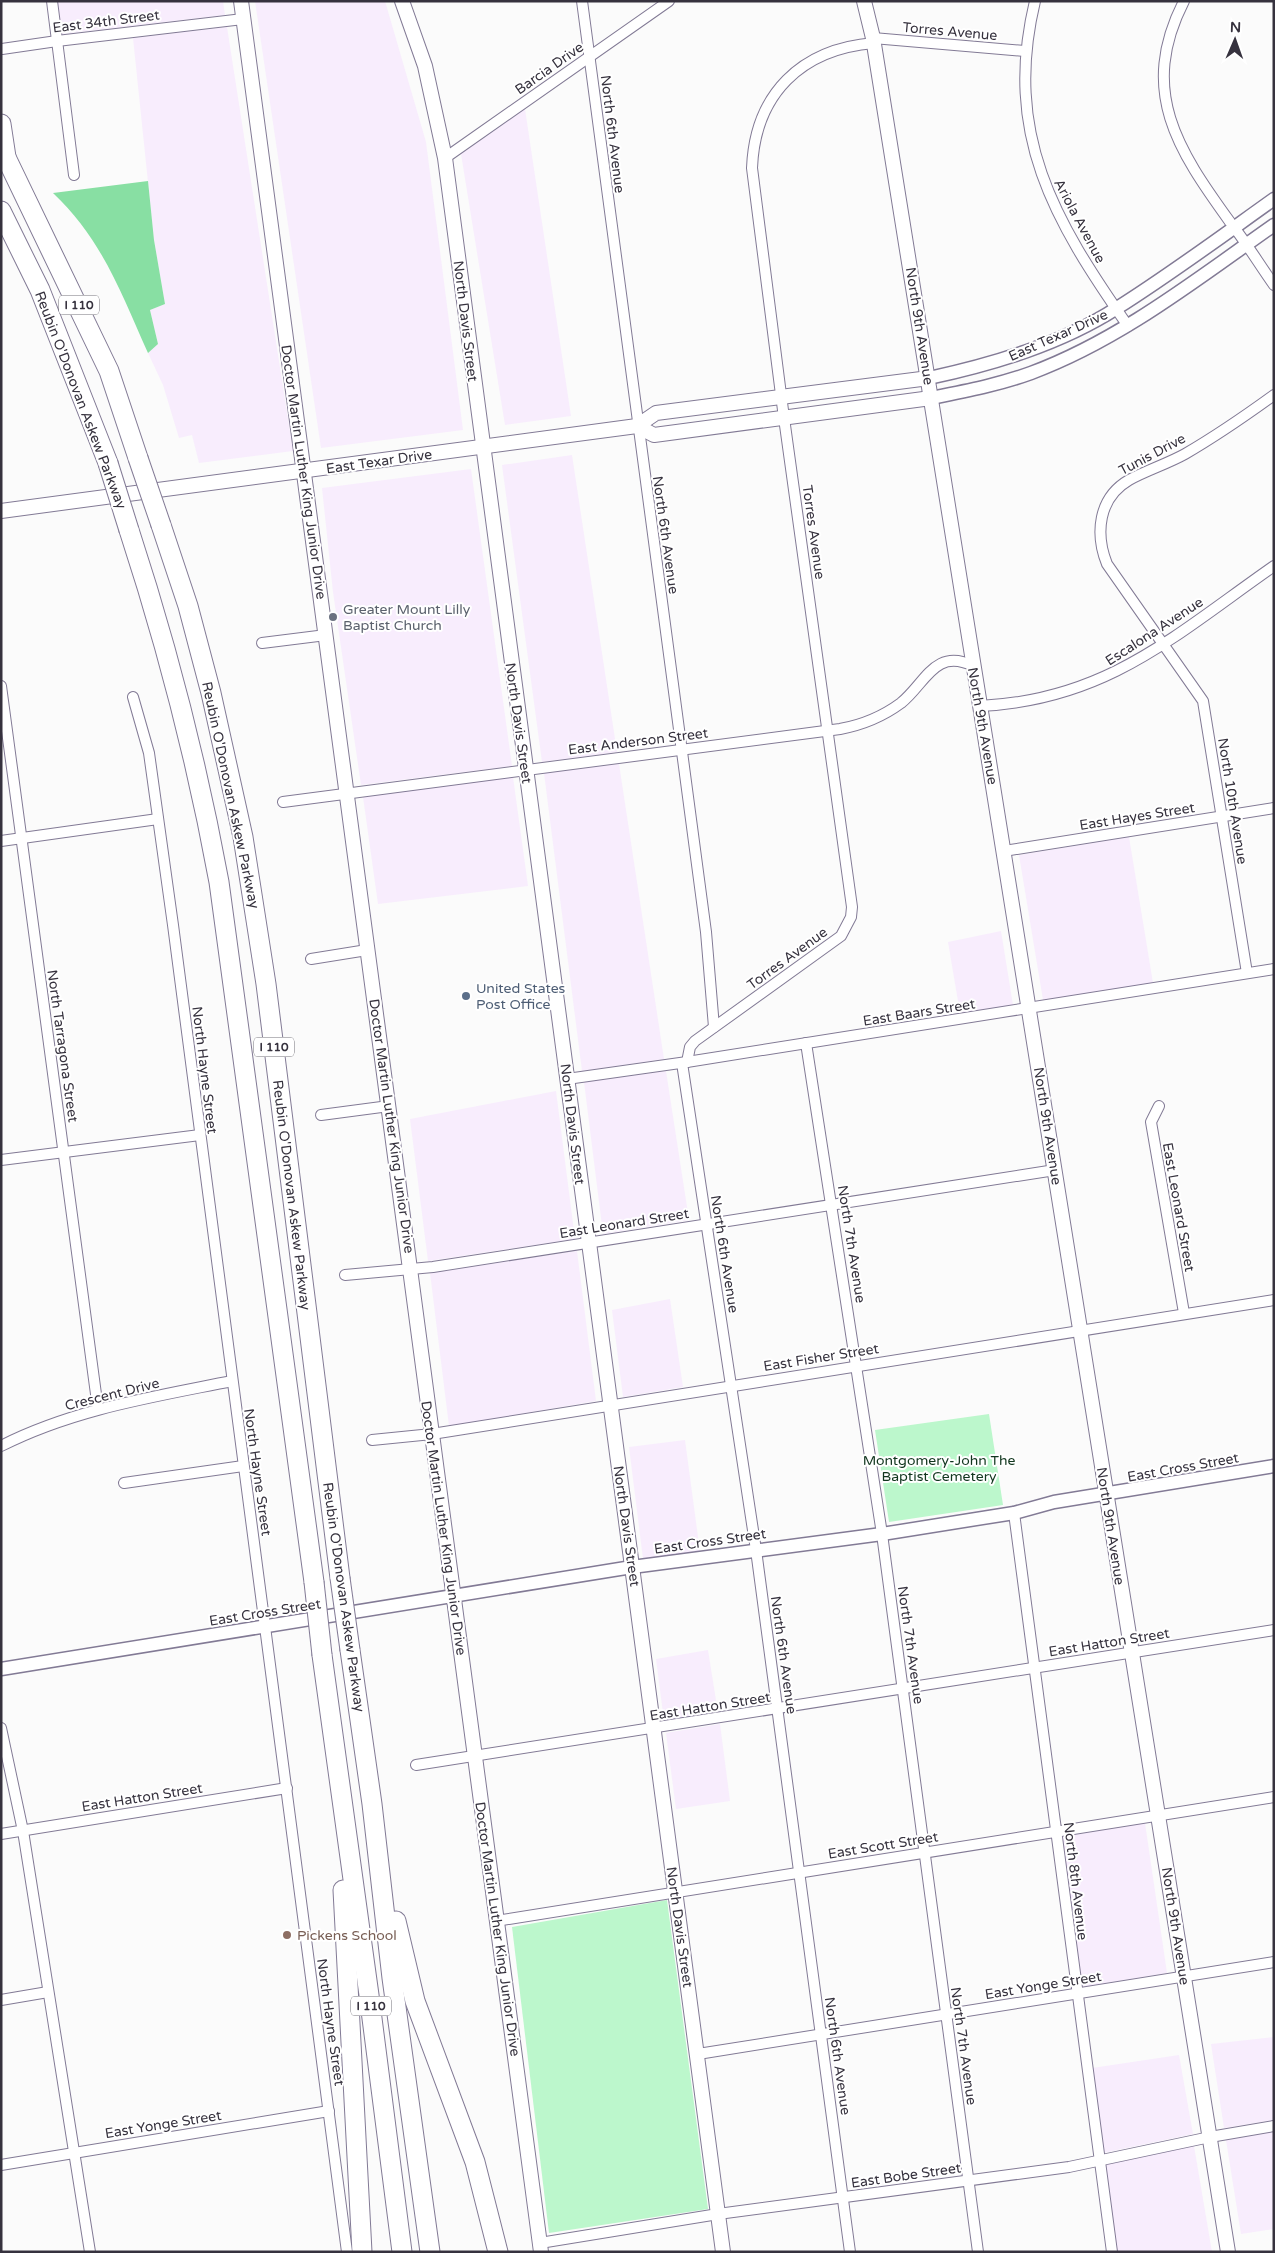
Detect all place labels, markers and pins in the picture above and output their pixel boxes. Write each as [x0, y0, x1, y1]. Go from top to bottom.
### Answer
place label: Greater Mount Lilly Baptist Church [343, 601, 471, 634]
marker: Greater Mount Lilly Baptist Church [327, 611, 339, 623]
place label: United States Post Office [476, 980, 566, 1013]
marker: United States Post Office [460, 990, 472, 1002]
place label: Pickens School [297, 1927, 397, 1944]
marker: Pickens School [281, 1929, 293, 1941]

